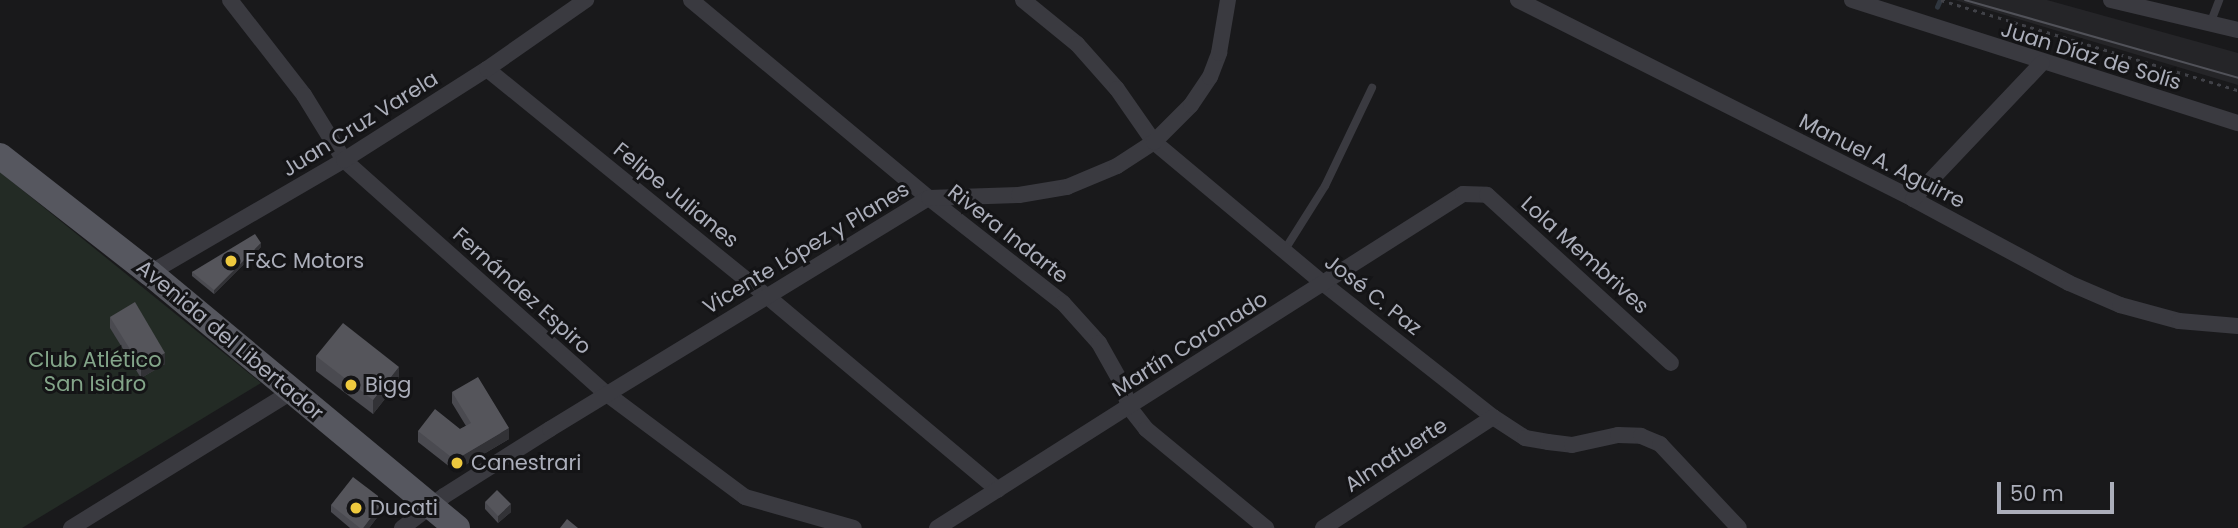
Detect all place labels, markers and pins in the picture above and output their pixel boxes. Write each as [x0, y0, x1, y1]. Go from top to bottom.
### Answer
place label: F&C Motors [245, 248, 364, 274]
marker: F&C Motors [223, 253, 239, 269]
place label: Bigg [365, 372, 411, 398]
marker: Bigg [343, 377, 359, 393]
place label: Canestrari [471, 450, 582, 476]
marker: Canestrari [449, 455, 465, 471]
place label: Ducati [370, 495, 438, 521]
marker: Ducati [348, 500, 364, 516]

